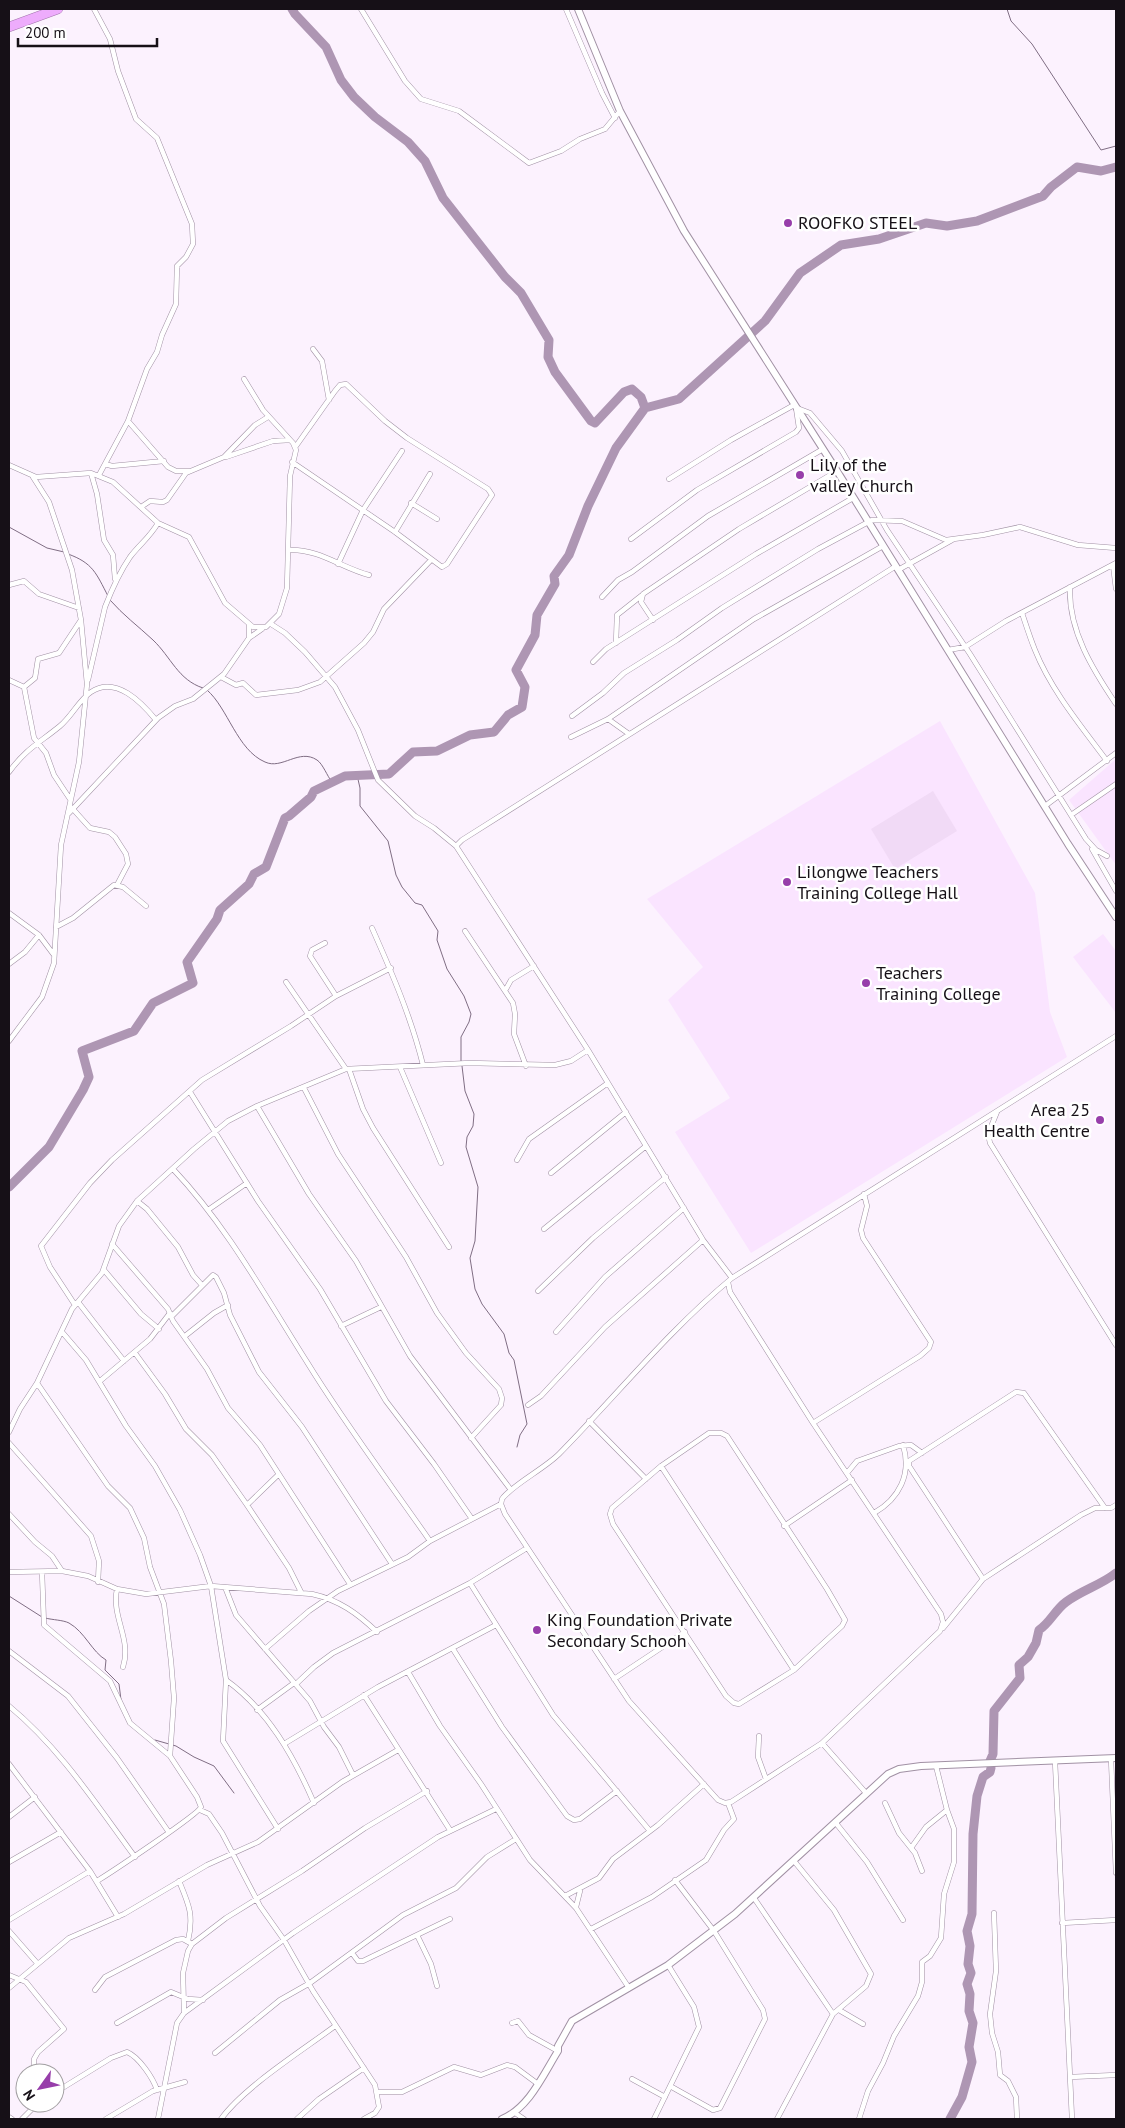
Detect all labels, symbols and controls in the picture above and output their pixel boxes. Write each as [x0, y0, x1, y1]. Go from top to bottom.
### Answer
scale bar [18, 15, 156, 47]
text: 200 m [25, 23, 66, 42]
place label: ROOFKO STEEL [798, 211, 917, 234]
marker: ROOFKO STEEL [782, 217, 794, 229]
place label: Lily of the valley Church [810, 453, 913, 497]
marker: Lily of the valley Church [794, 469, 806, 481]
place label: Lilongwe Teachers Training College Hall [797, 860, 959, 904]
marker: Lilongwe Teachers Training College Hall [781, 876, 793, 888]
place label: Teachers Training College [876, 961, 1001, 1005]
marker: Teachers Training College [860, 977, 872, 989]
place label: Area 25 Health Centre [984, 1098, 1090, 1142]
marker: Area 25 Health Centre [1094, 1114, 1106, 1126]
place label: King Foundation Private Secondary Schooh [547, 1608, 733, 1652]
marker: King Foundation Private Secondary Schooh [531, 1624, 543, 1636]
north arrow [15, 2063, 65, 2113]
text: N [19, 2086, 39, 2104]

